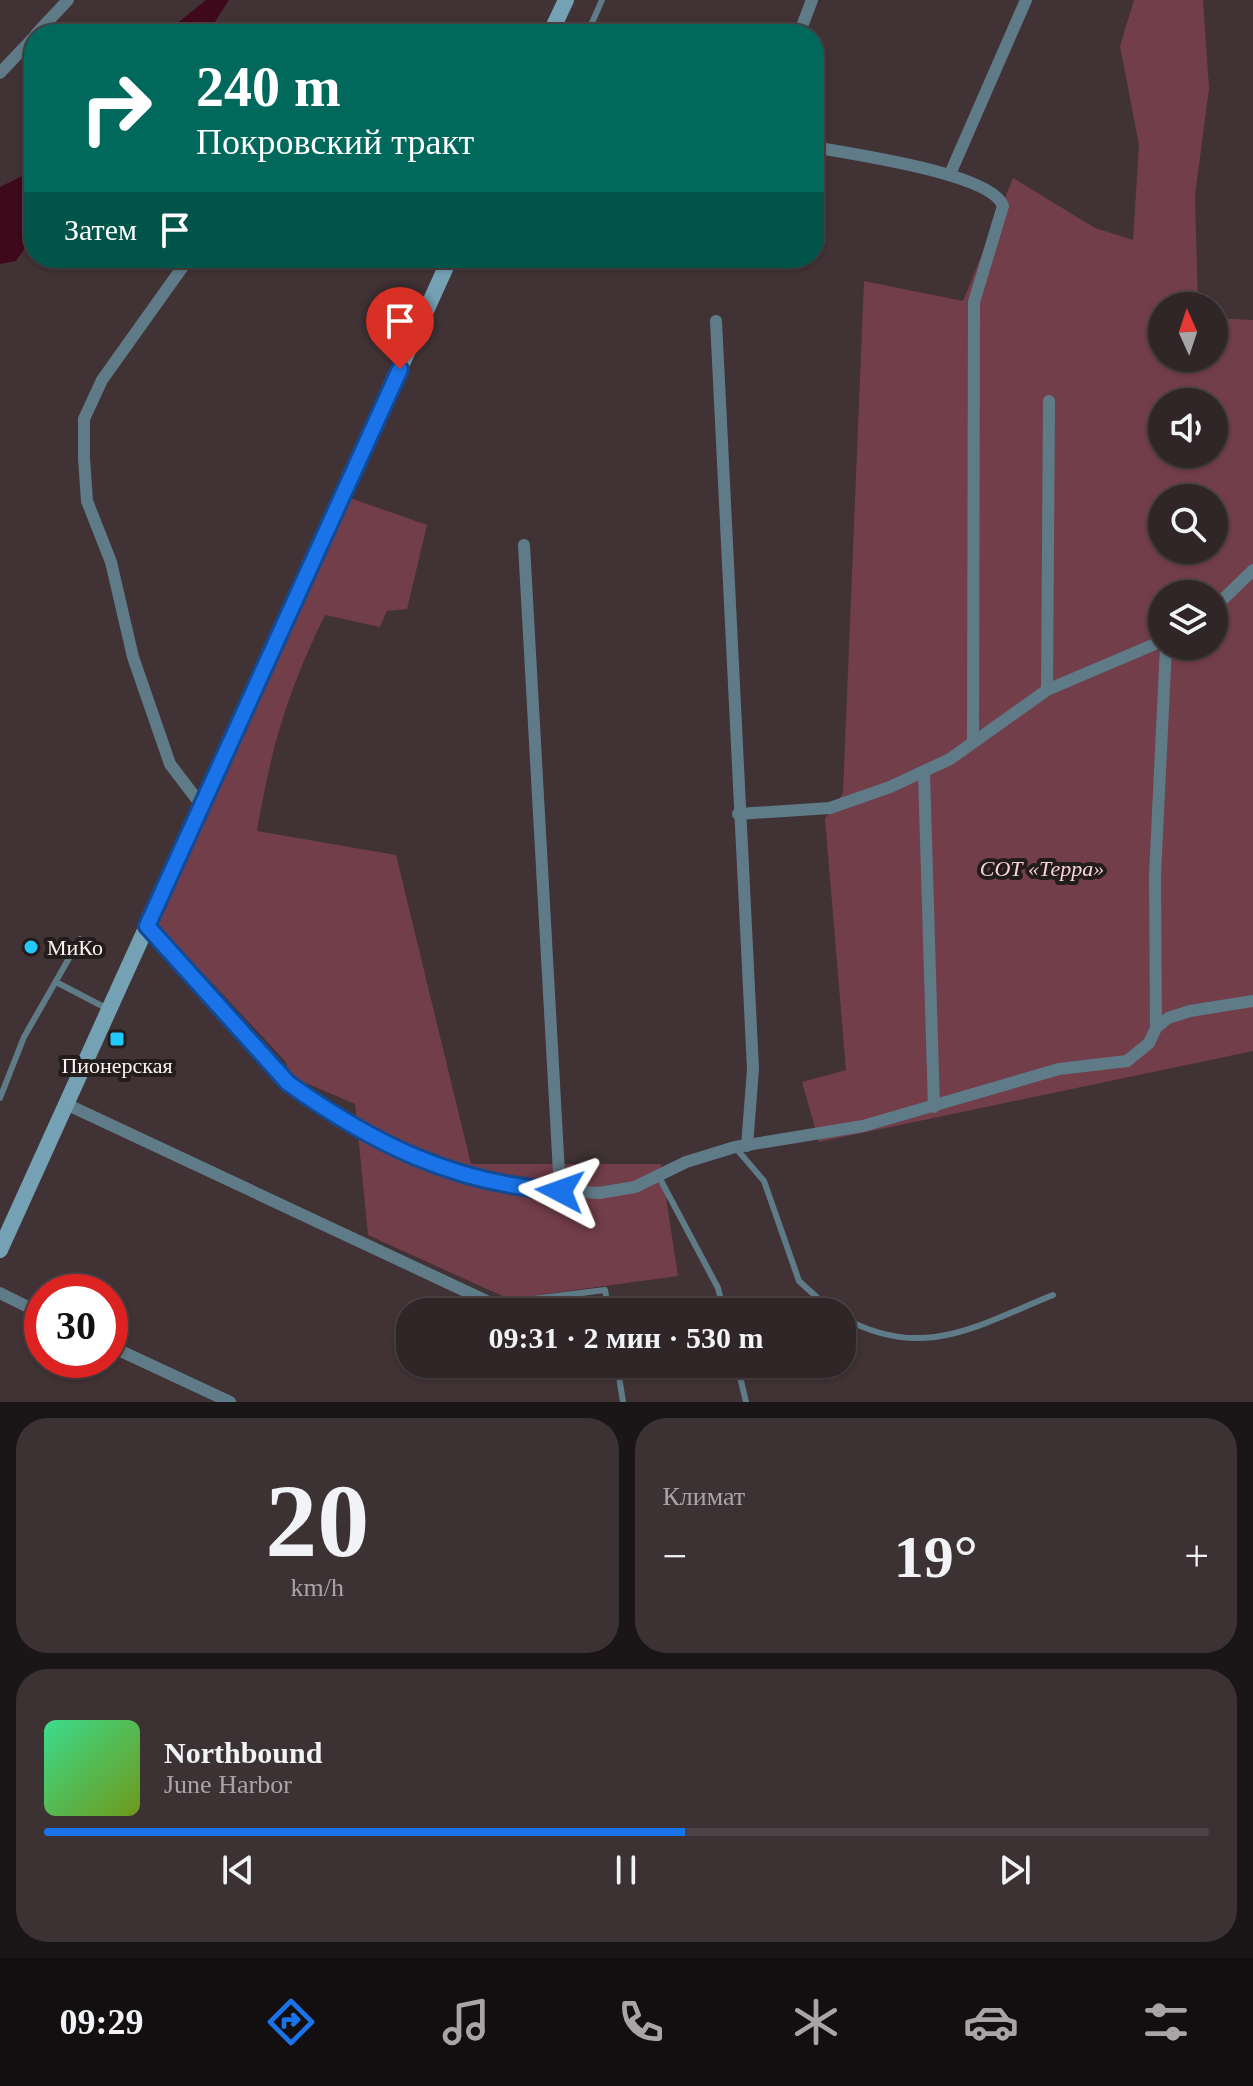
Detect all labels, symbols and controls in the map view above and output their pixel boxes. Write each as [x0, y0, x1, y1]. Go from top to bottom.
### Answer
icon: right [64, 56, 168, 160]
text: 240 m [196, 56, 341, 118]
text: Покровский тракт [196, 122, 474, 162]
icon: arrive [153, 208, 197, 252]
text: Затем [64, 213, 137, 246]
pin [366, 287, 434, 369]
north arrow [1148, 292, 1228, 372]
map controls [1148, 292, 1228, 660]
icon: arrive [378, 299, 422, 343]
button: sound [1148, 388, 1228, 468]
button: search [1148, 484, 1228, 564]
button: layers [1148, 580, 1228, 660]
park label: СОТ «Терра» [980, 856, 1104, 881]
place label: МиКо [47, 935, 103, 960]
marker: МиКо [22, 938, 40, 956]
marker: Пионерская [108, 1030, 126, 1048]
place label: Пионерская [61, 1053, 173, 1078]
position arrow [518, 1149, 602, 1233]
speed limit sign: 30 [24, 1274, 128, 1378]
text: 09:31 · 2 мин · 530 m [489, 1321, 764, 1354]
text: 20 [265, 1463, 369, 1578]
text: Климат [663, 1482, 745, 1511]
text: 19° [894, 1524, 978, 1590]
text: − [663, 1532, 687, 1581]
text: + [1184, 1532, 1209, 1581]
text: km/h [291, 1573, 344, 1602]
text: Northbound [164, 1736, 322, 1769]
text: June Harbor [164, 1770, 292, 1799]
icon: previous [216, 1848, 260, 1892]
icon: pause [604, 1848, 648, 1892]
icon: next [993, 1848, 1037, 1892]
icon: directions [263, 1994, 319, 2050]
icon: music [438, 1994, 494, 2050]
icon: phone [613, 1994, 669, 2050]
icon: climate [788, 1994, 844, 2050]
icon: car [963, 1994, 1019, 2050]
icon: filters [1138, 1994, 1194, 2050]
text: 09:29 [60, 2002, 144, 2042]

